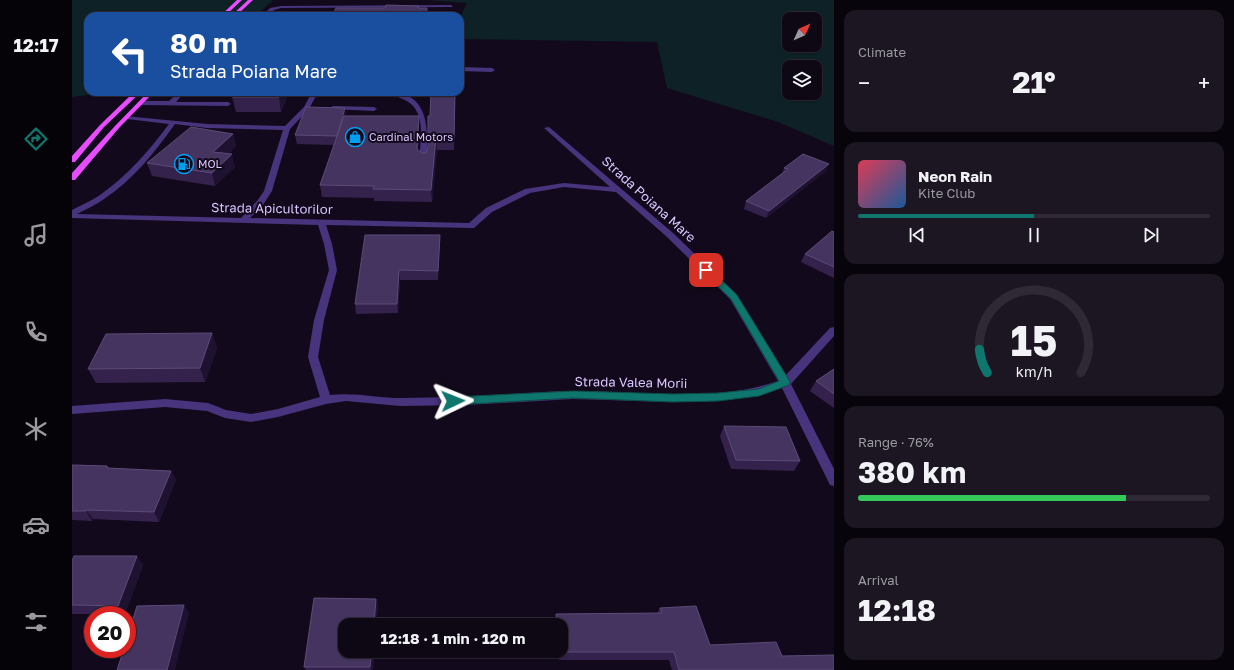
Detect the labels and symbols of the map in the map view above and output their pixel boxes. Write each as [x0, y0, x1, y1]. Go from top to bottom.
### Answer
north arrow [782, 12, 822, 52]
shop icon: Cardinal Motors [344, 126, 366, 148]
place label: Cardinal Motors [369, 130, 453, 143]
fuel station icon: MOL [173, 153, 195, 175]
street label: Strada Poiana Mare [599, 153, 699, 245]
place label: MOL [198, 157, 223, 170]
street label: Strada Apicultorilor [211, 199, 333, 217]
pin [689, 253, 723, 287]
street label: Strada Valea Morii [575, 373, 687, 391]
position arrow [432, 380, 474, 422]
speed limit sign: 20 [84, 606, 136, 658]

